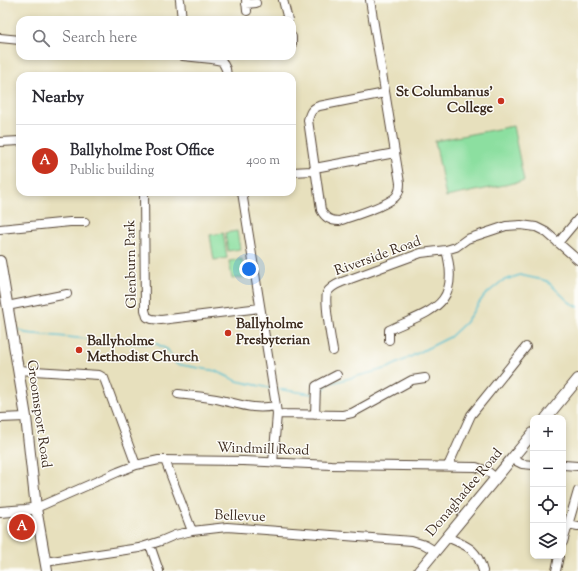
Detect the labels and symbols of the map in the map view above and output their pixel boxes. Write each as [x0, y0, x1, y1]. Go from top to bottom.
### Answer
place label: St Columbanus' College [396, 83, 493, 119]
marker: St Columbanus' College [496, 96, 506, 106]
street label: Glenburn Park [121, 219, 143, 309]
street label: Riverside Road [332, 232, 424, 282]
your location [239, 259, 259, 279]
place label: Ballyholme Presbyterian [236, 315, 311, 351]
marker: Ballyholme Presbyterian [223, 328, 233, 338]
place label: Ballyholme Methodist Church [87, 332, 200, 368]
marker: Ballyholme Methodist Church [74, 345, 84, 355]
street label: Groomsport Road [21, 359, 56, 469]
street label: Windmill Road [216, 438, 310, 462]
street label: Donaghadee Road [422, 444, 508, 542]
street label: Bellevue [214, 506, 266, 528]
pin: A [9, 512, 35, 542]

